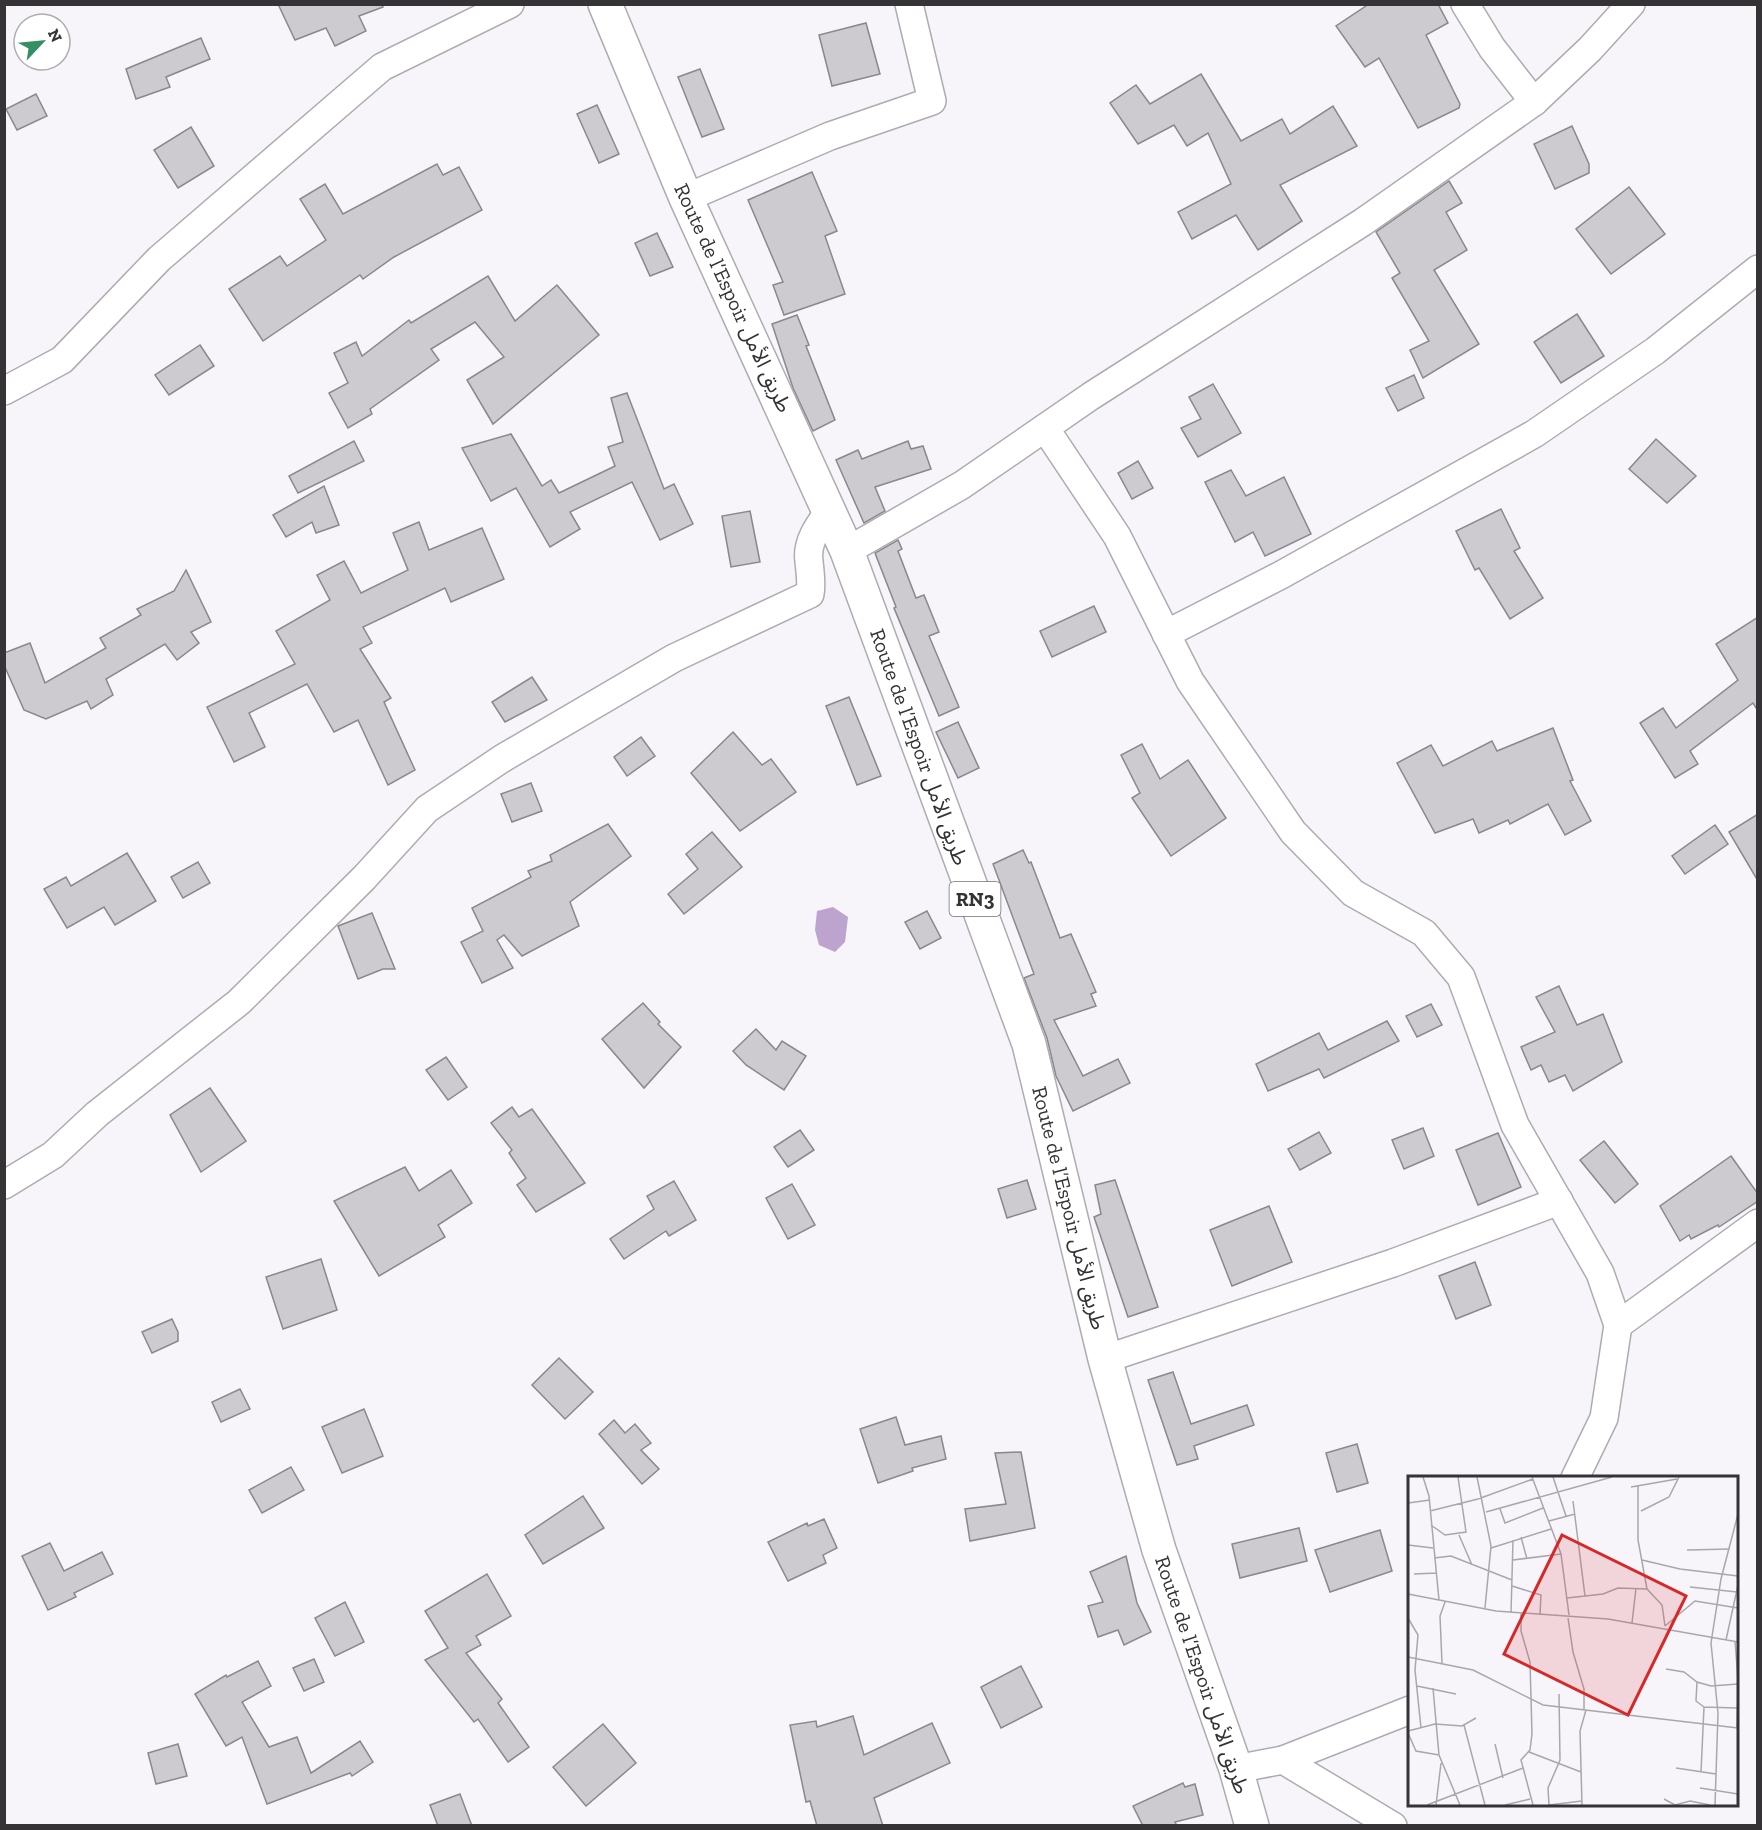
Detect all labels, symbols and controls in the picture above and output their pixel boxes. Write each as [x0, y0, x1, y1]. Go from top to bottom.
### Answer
north arrow [12, 12, 72, 72]
text: N [44, 26, 66, 45]
street label: Route de l’Espoir طريق الأمل [668, 179, 798, 417]
street label: Route de l’Espoir طريق الأمل [864, 625, 974, 869]
road number: RN3 [950, 882, 1000, 916]
street label: Route de l’Espoir طريق الأمل [1026, 1084, 1112, 1332]
inset map [1408, 1476, 1738, 1806]
street label: Route de l’Espoir طريق الأمل [1149, 1553, 1255, 1797]

